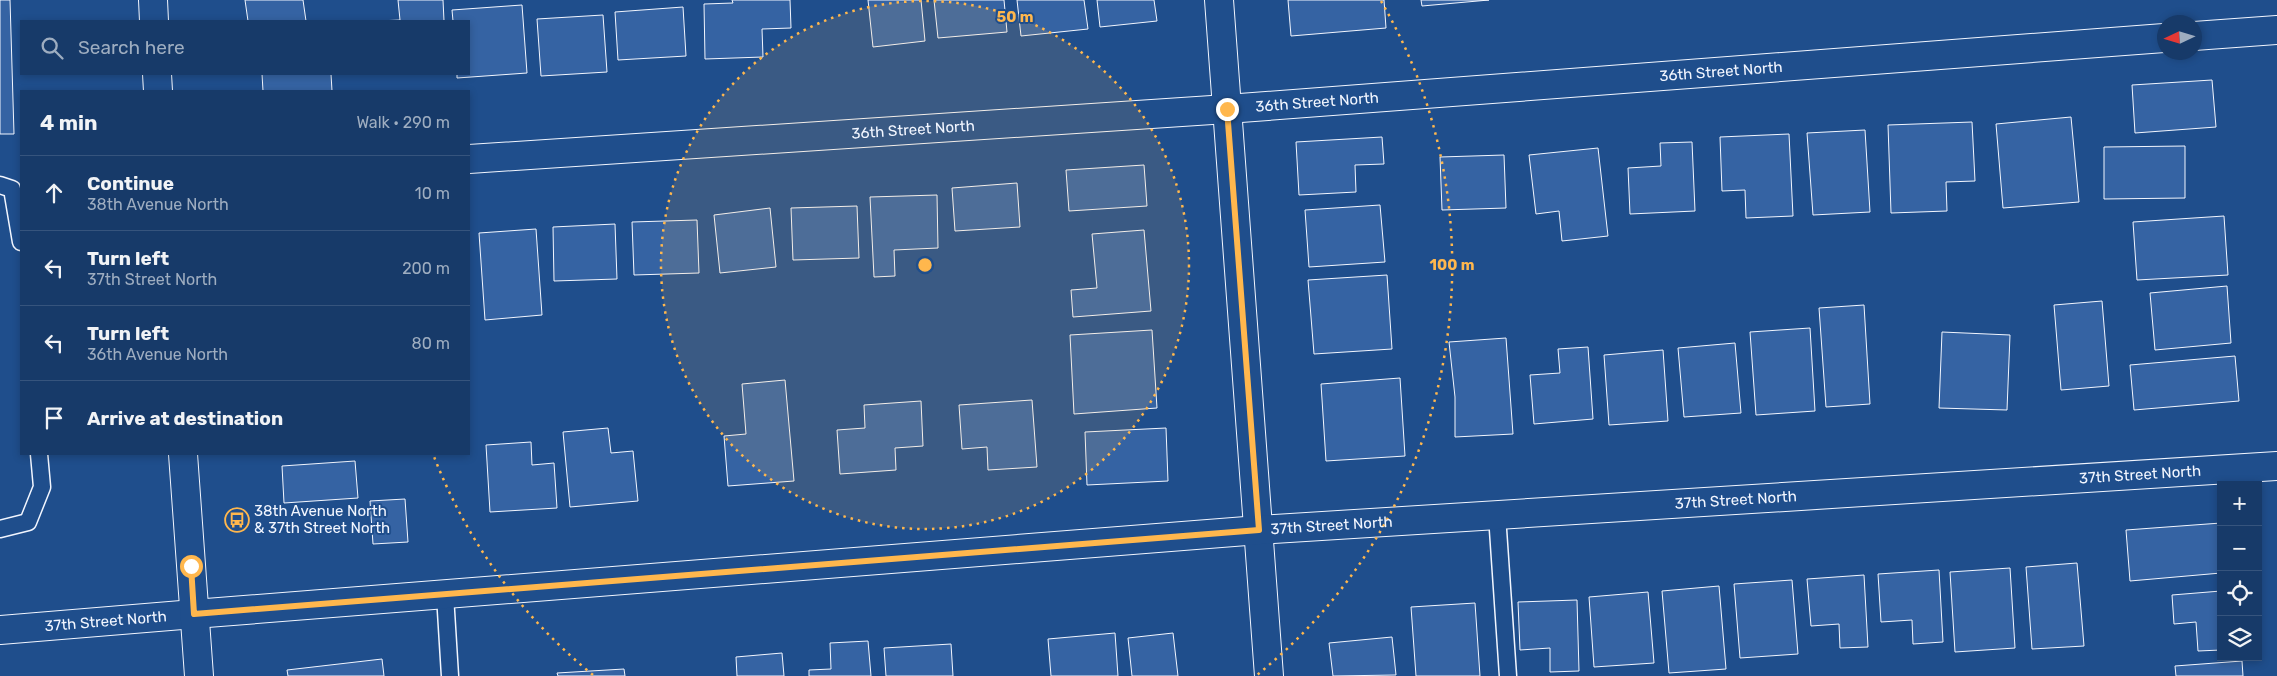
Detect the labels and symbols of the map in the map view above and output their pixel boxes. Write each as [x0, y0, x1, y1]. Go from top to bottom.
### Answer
text: 50 m [997, 8, 1033, 26]
north arrow [2157, 15, 2202, 60]
street label: 36th Street North [1659, 58, 1783, 85]
street label: 36th Street North [1255, 89, 1379, 116]
route end [1216, 98, 1239, 121]
street label: 36th Street North [851, 117, 975, 143]
centre of rings [916, 256, 934, 274]
text: 100 m [1430, 256, 1474, 274]
street label: 37th Street North [2078, 462, 2202, 487]
street label: 37th Street North [1674, 487, 1797, 513]
place label: 38th Avenue North & 37th Street North [254, 502, 390, 537]
bus stop icon: 38th Avenue North & 37th Street North [224, 507, 250, 533]
street label: 37th Street North [1270, 513, 1393, 538]
route start [180, 555, 203, 578]
street label: 37th Street North [44, 607, 167, 635]

